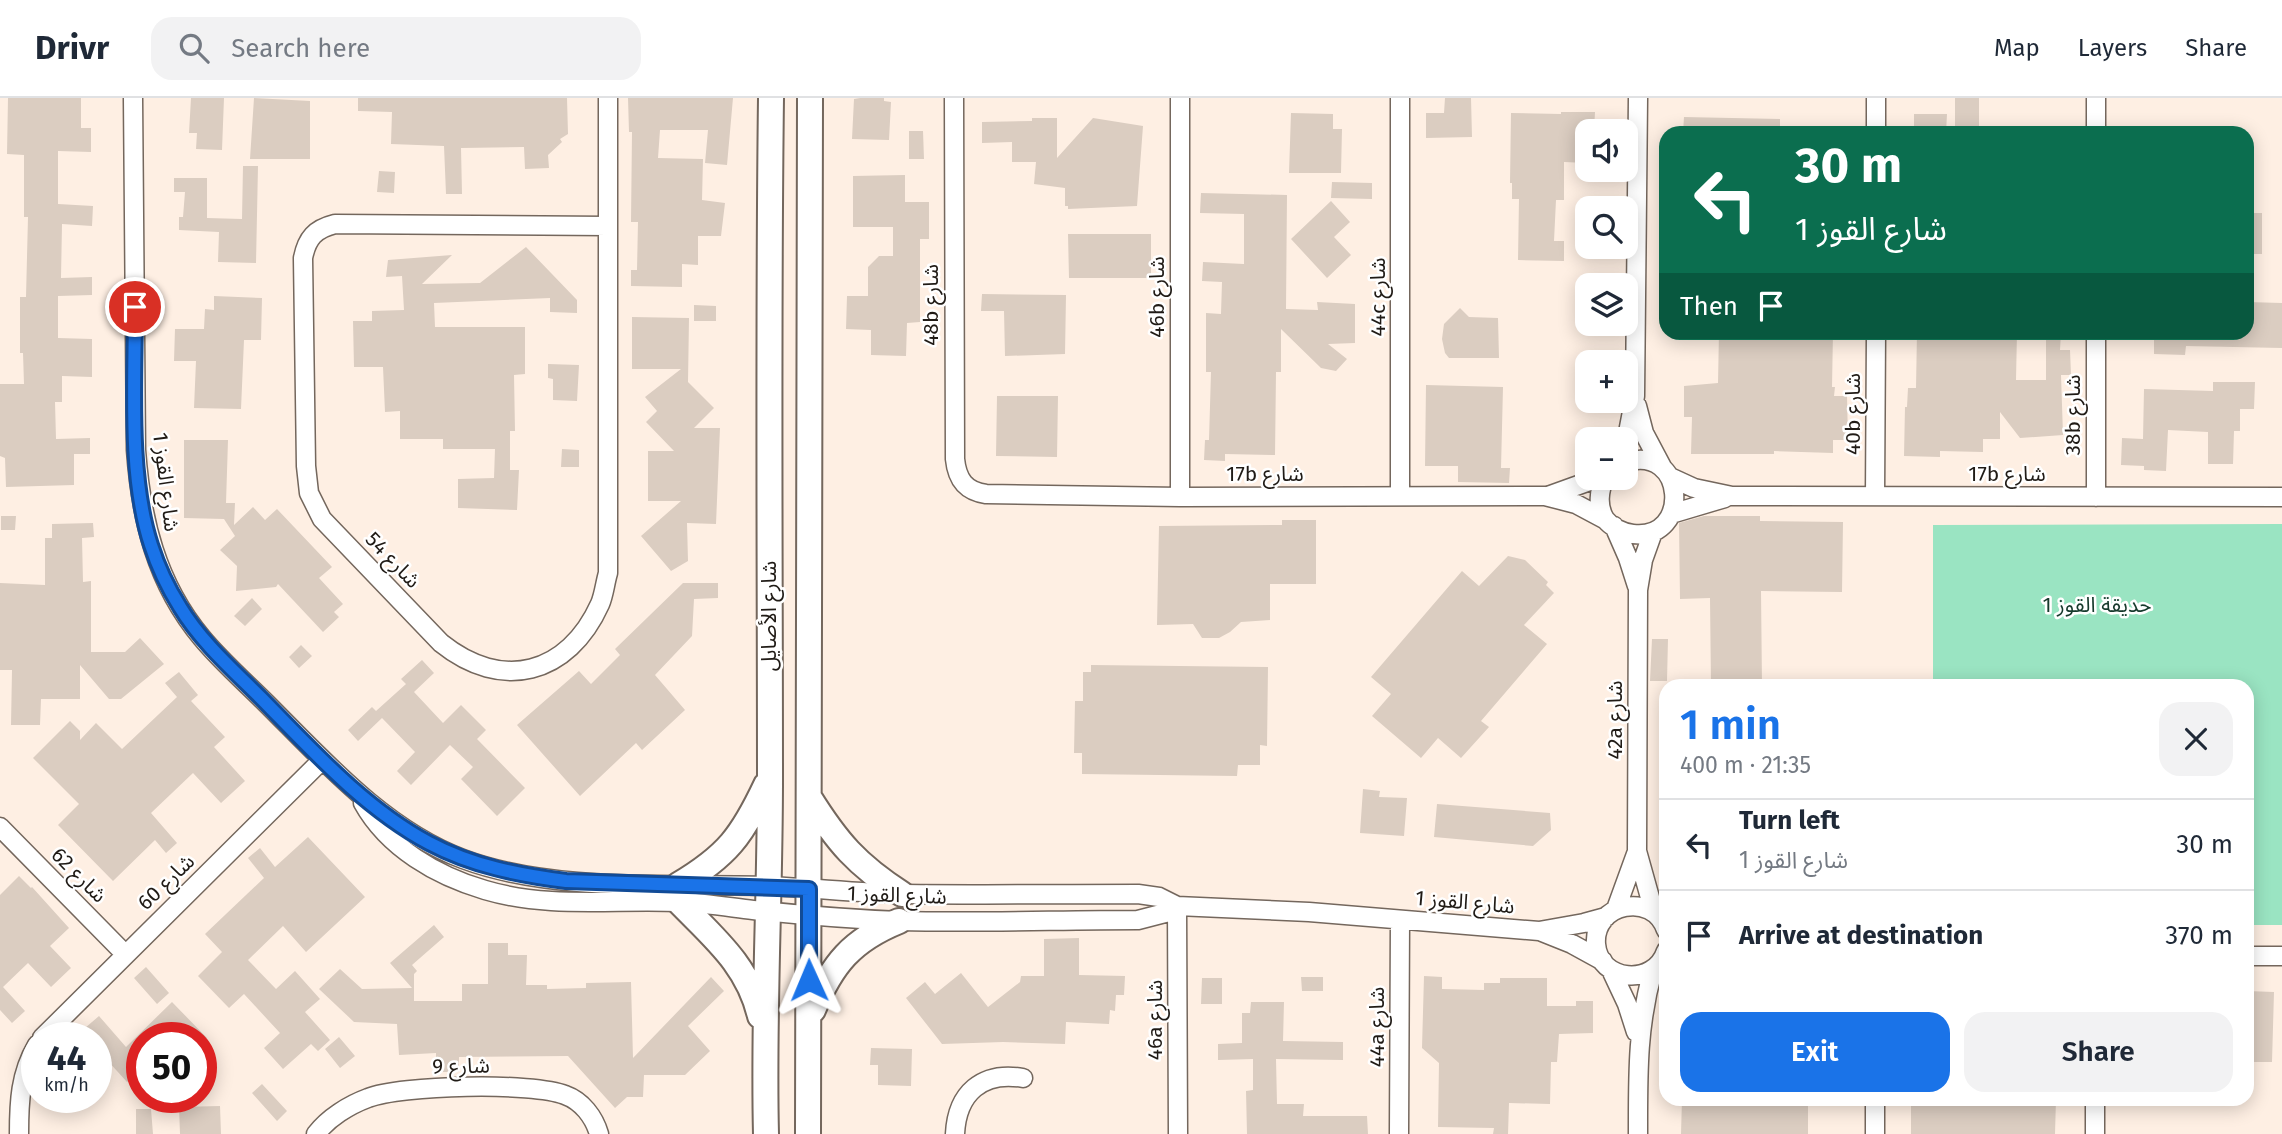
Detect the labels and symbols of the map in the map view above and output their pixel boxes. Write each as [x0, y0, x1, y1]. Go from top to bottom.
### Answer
street label: 46b شارع [1144, 256, 1172, 338]
street label: 44c شارع [1365, 258, 1393, 336]
street label: 48b شارع [918, 264, 946, 346]
pin [105, 277, 165, 337]
street label: 40b شارع [1840, 373, 1868, 455]
street label: 38b شارع [2060, 374, 2088, 456]
street label: شارع القوز 1 [145, 431, 185, 533]
street label: 17b شارع [1226, 461, 1304, 489]
street label: 17b شارع [1968, 461, 2046, 489]
street label: شارع 54 [359, 526, 426, 595]
street label: شارع الأصايل [756, 561, 784, 671]
park label: حديقة القوز 1 [2042, 592, 2152, 618]
street label: 42a شارع [1602, 681, 1630, 759]
street label: شارع 62 [44, 842, 112, 910]
street label: شارع 60 [132, 849, 201, 917]
street label: شارع القوز 1 [847, 880, 947, 912]
street label: شارع القوز 1 [1414, 885, 1516, 921]
position arrow [772, 943, 846, 1017]
street label: 46a شارع [1142, 980, 1170, 1060]
street label: 44a شارع [1364, 987, 1392, 1067]
speed limit sign: 50 [126, 1022, 217, 1113]
street label: شارع 9 [432, 1052, 490, 1081]

